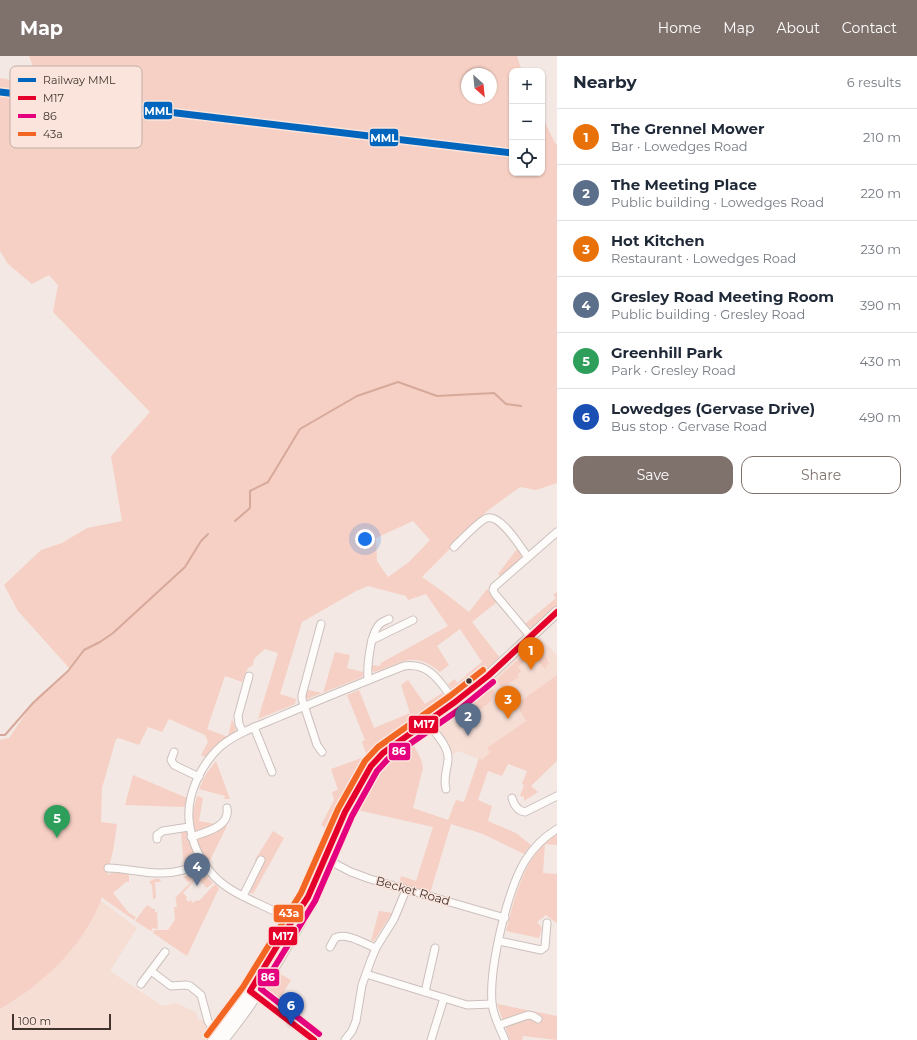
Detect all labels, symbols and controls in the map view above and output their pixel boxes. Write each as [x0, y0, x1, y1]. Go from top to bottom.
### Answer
text: Map [20, 17, 63, 40]
text: Home [658, 19, 701, 37]
text: Map [723, 19, 754, 37]
text: About [776, 19, 820, 37]
text: Contact [842, 19, 897, 37]
legend [10, 66, 142, 148]
north arrow [461, 68, 497, 104]
map controls [509, 68, 545, 176]
button: + [509, 68, 545, 104]
text: Nearby [573, 72, 637, 92]
text: Railway MML [43, 73, 116, 87]
text: 6 results [847, 74, 901, 90]
text: M17 [43, 91, 64, 105]
line badge: MML [143, 101, 173, 120]
text: MML [144, 104, 172, 118]
button: − [509, 104, 545, 140]
text: 86 [43, 109, 57, 123]
text: The Grennel Mower [611, 119, 764, 138]
text: 43a [43, 127, 63, 141]
line badge: MML [369, 128, 399, 147]
text: 1 [583, 129, 589, 145]
text: 210 m [863, 129, 901, 145]
text: MML [370, 131, 398, 145]
text: Bar · Lowedges Road [611, 138, 748, 154]
button: locate [509, 140, 545, 176]
text: The Meeting Place [611, 175, 757, 194]
text: 2 [582, 185, 590, 201]
text: 220 m [860, 185, 901, 201]
text: Public building · Lowedges Road [611, 194, 824, 210]
text: Hot Kitchen [611, 231, 705, 250]
text: 3 [582, 241, 590, 257]
text: 230 m [860, 241, 901, 257]
text: Restaurant · Lowedges Road [611, 250, 796, 266]
text: Gresley Road Meeting Room [611, 287, 834, 306]
text: 4 [582, 297, 590, 313]
text: 390 m [860, 297, 901, 313]
text: Public building · Gresley Road [611, 306, 805, 322]
text: Greenhill Park [611, 343, 723, 362]
text: 5 [582, 353, 590, 369]
text: 430 m [859, 353, 901, 369]
text: Park · Gresley Road [611, 362, 736, 378]
text: Lowedges (Gervase Drive) [611, 399, 815, 418]
text: 6 [582, 409, 590, 425]
text: 490 m [859, 409, 901, 425]
text: Bus stop · Gervase Road [611, 418, 767, 434]
button: Save [573, 456, 733, 494]
button: Share [741, 456, 901, 494]
your location [355, 529, 375, 549]
pin: 1 [518, 637, 544, 670]
unlabelled marker [464, 676, 474, 686]
pin: 3 [495, 686, 521, 719]
pin: 2 [455, 703, 481, 736]
line badge: M17 [408, 715, 439, 734]
text: M17 [413, 717, 435, 731]
line badge: 86 [388, 742, 411, 761]
text: 86 [392, 744, 406, 758]
pin: 5 [44, 805, 70, 838]
pin: 4 [184, 853, 210, 886]
street label: Becket Road [374, 873, 452, 908]
line badge: 43a [273, 904, 304, 923]
text: 43a [279, 906, 300, 920]
line badge: M17 [268, 926, 298, 946]
text: M17 [272, 929, 294, 943]
line badge: 86 [257, 968, 280, 987]
text: 86 [261, 970, 275, 984]
pin: 6 [278, 992, 304, 1025]
scale bar [12, 1012, 111, 1031]
text: 100 m [18, 1014, 51, 1028]

